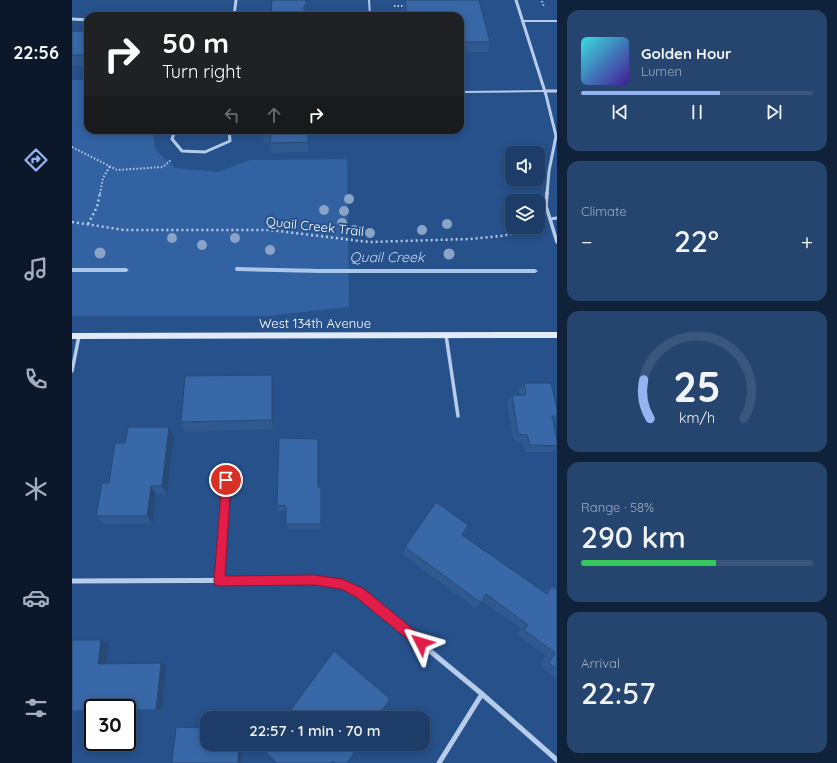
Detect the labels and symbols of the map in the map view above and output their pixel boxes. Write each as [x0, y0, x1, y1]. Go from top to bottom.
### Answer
street label: Quail Creek Trail [265, 213, 365, 239]
water label: Quail Creek [350, 248, 426, 266]
street label: West 134th Avenue [259, 315, 371, 331]
pin [209, 463, 243, 497]
position arrow [400, 622, 442, 664]
speed limit sign: 30 [84, 699, 136, 751]

